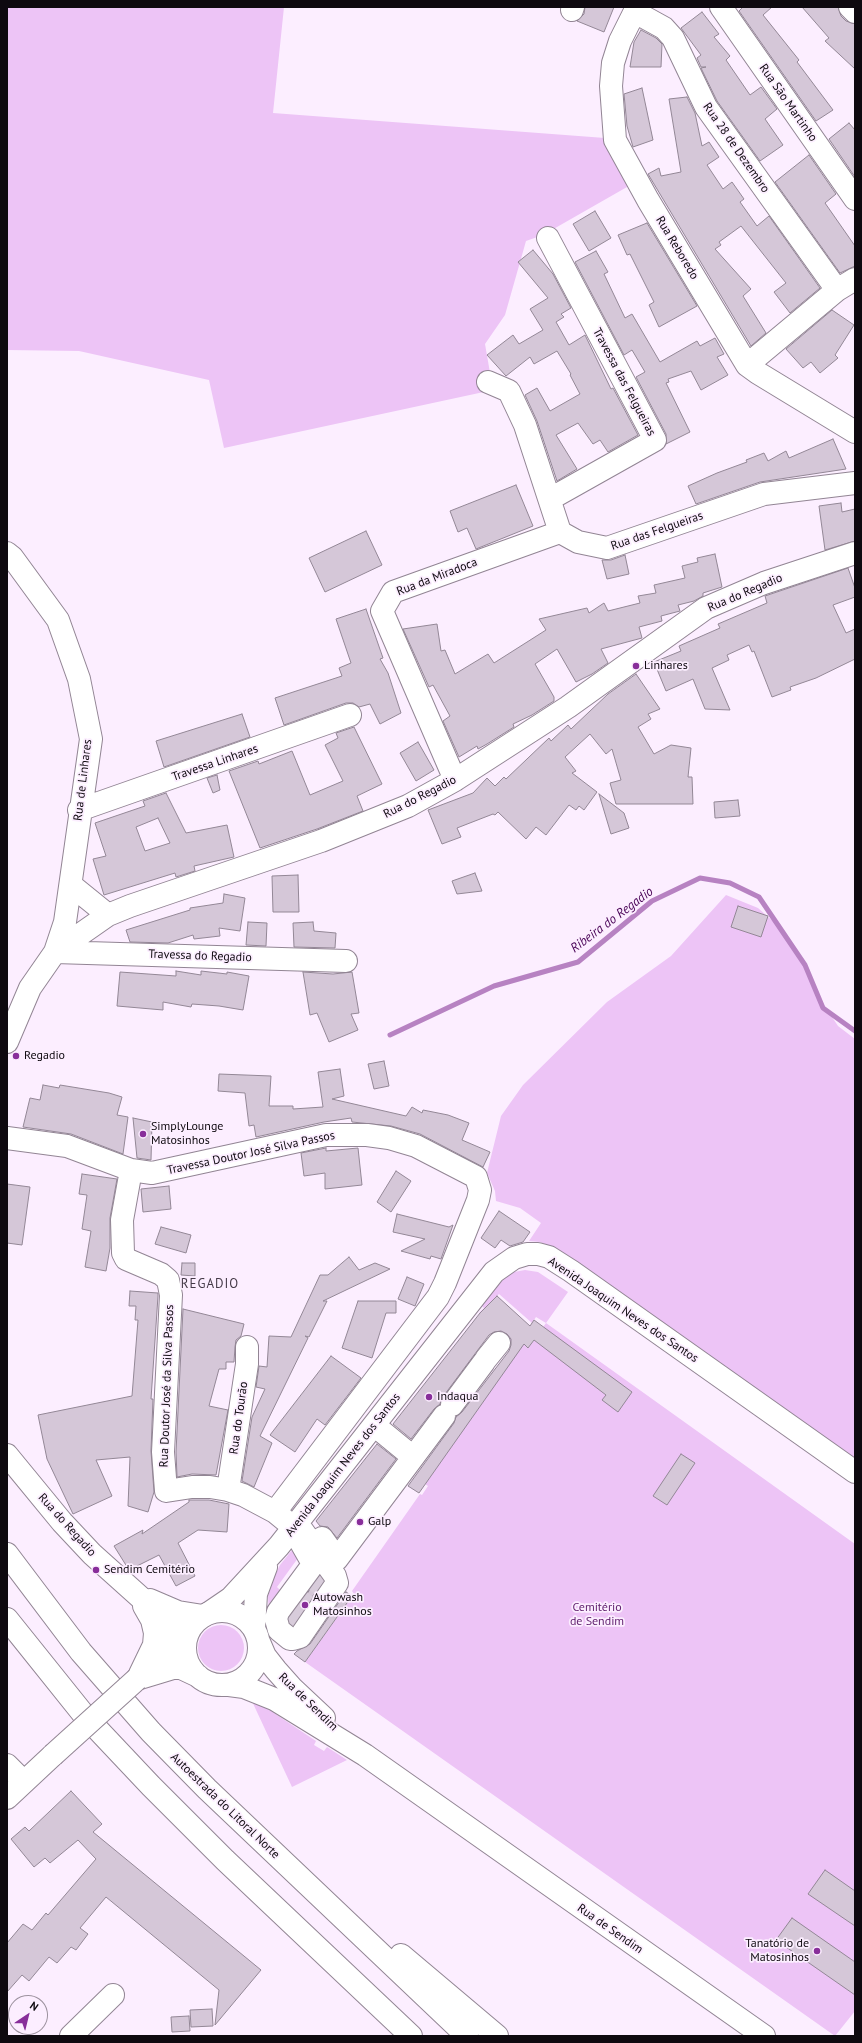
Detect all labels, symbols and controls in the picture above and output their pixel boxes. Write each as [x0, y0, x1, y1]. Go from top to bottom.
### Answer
street label: Rua São Martinho [756, 61, 820, 145]
street label: Rua 28 de Dezembro [700, 100, 772, 196]
street label: Rua Reboredo [652, 214, 702, 282]
street label: Travessa das Felgueiras [589, 326, 659, 438]
street label: Rua das Felgueiras [609, 508, 705, 554]
street label: Rua da Miradoca [395, 555, 479, 599]
street label: Rua do Regadio [705, 571, 785, 615]
place label: Linhares [644, 659, 688, 673]
marker: Linhares [631, 661, 641, 671]
street label: Rua de Linhares [71, 738, 95, 822]
street label: Travessa Linhares [170, 742, 260, 784]
street label: Rua do Regadio [381, 772, 459, 822]
water label: Ribeira do Regadio [568, 884, 656, 956]
street label: Travessa do Regadio [148, 947, 252, 965]
place label: Regadio [24, 1049, 65, 1063]
marker: Regadio [11, 1051, 21, 1061]
place label: SimplyLounge Matosinhos [151, 1120, 223, 1148]
street label: Travessa Doutor José Silva Passos [166, 1128, 336, 1178]
marker: SimplyLounge Matosinhos [138, 1129, 148, 1139]
street label: Avenida Joaquim Neves dos Santos [545, 1254, 701, 1366]
district label: REGADIO [181, 1276, 239, 1292]
street label: Rua Doutor José da Silva Passos [157, 1304, 177, 1468]
street label: Rua do Tourão [227, 1381, 251, 1455]
street label: Avenida Joaquim Neves dos Santos [283, 1390, 403, 1540]
place label: Indaqua [437, 1390, 478, 1404]
marker: Indaqua [424, 1392, 434, 1402]
street label: Rua do Regadio [35, 1491, 99, 1559]
place label: Galp [368, 1515, 391, 1529]
marker: Galp [355, 1517, 365, 1527]
place label: Sendim Cemitério [104, 1563, 195, 1577]
marker: Sendim Cemitério [91, 1565, 101, 1575]
place label: Autowash Matosinhos [313, 1591, 372, 1619]
marker: Autowash Matosinhos [300, 1600, 310, 1610]
park label: Cemitério de Sendim [570, 1601, 624, 1629]
street label: Rua de Sendim [275, 1670, 341, 1734]
street label: Autoestrada do Litoral Norte [167, 1750, 283, 1862]
street label: Rua de Sendim [574, 1901, 646, 1957]
place label: Tanatório de Matosinhos [745, 1937, 809, 1965]
marker: Tanatório de Matosinhos [812, 1946, 822, 1956]
north arrow [8, 1995, 48, 2035]
text: N [27, 1998, 41, 2014]

